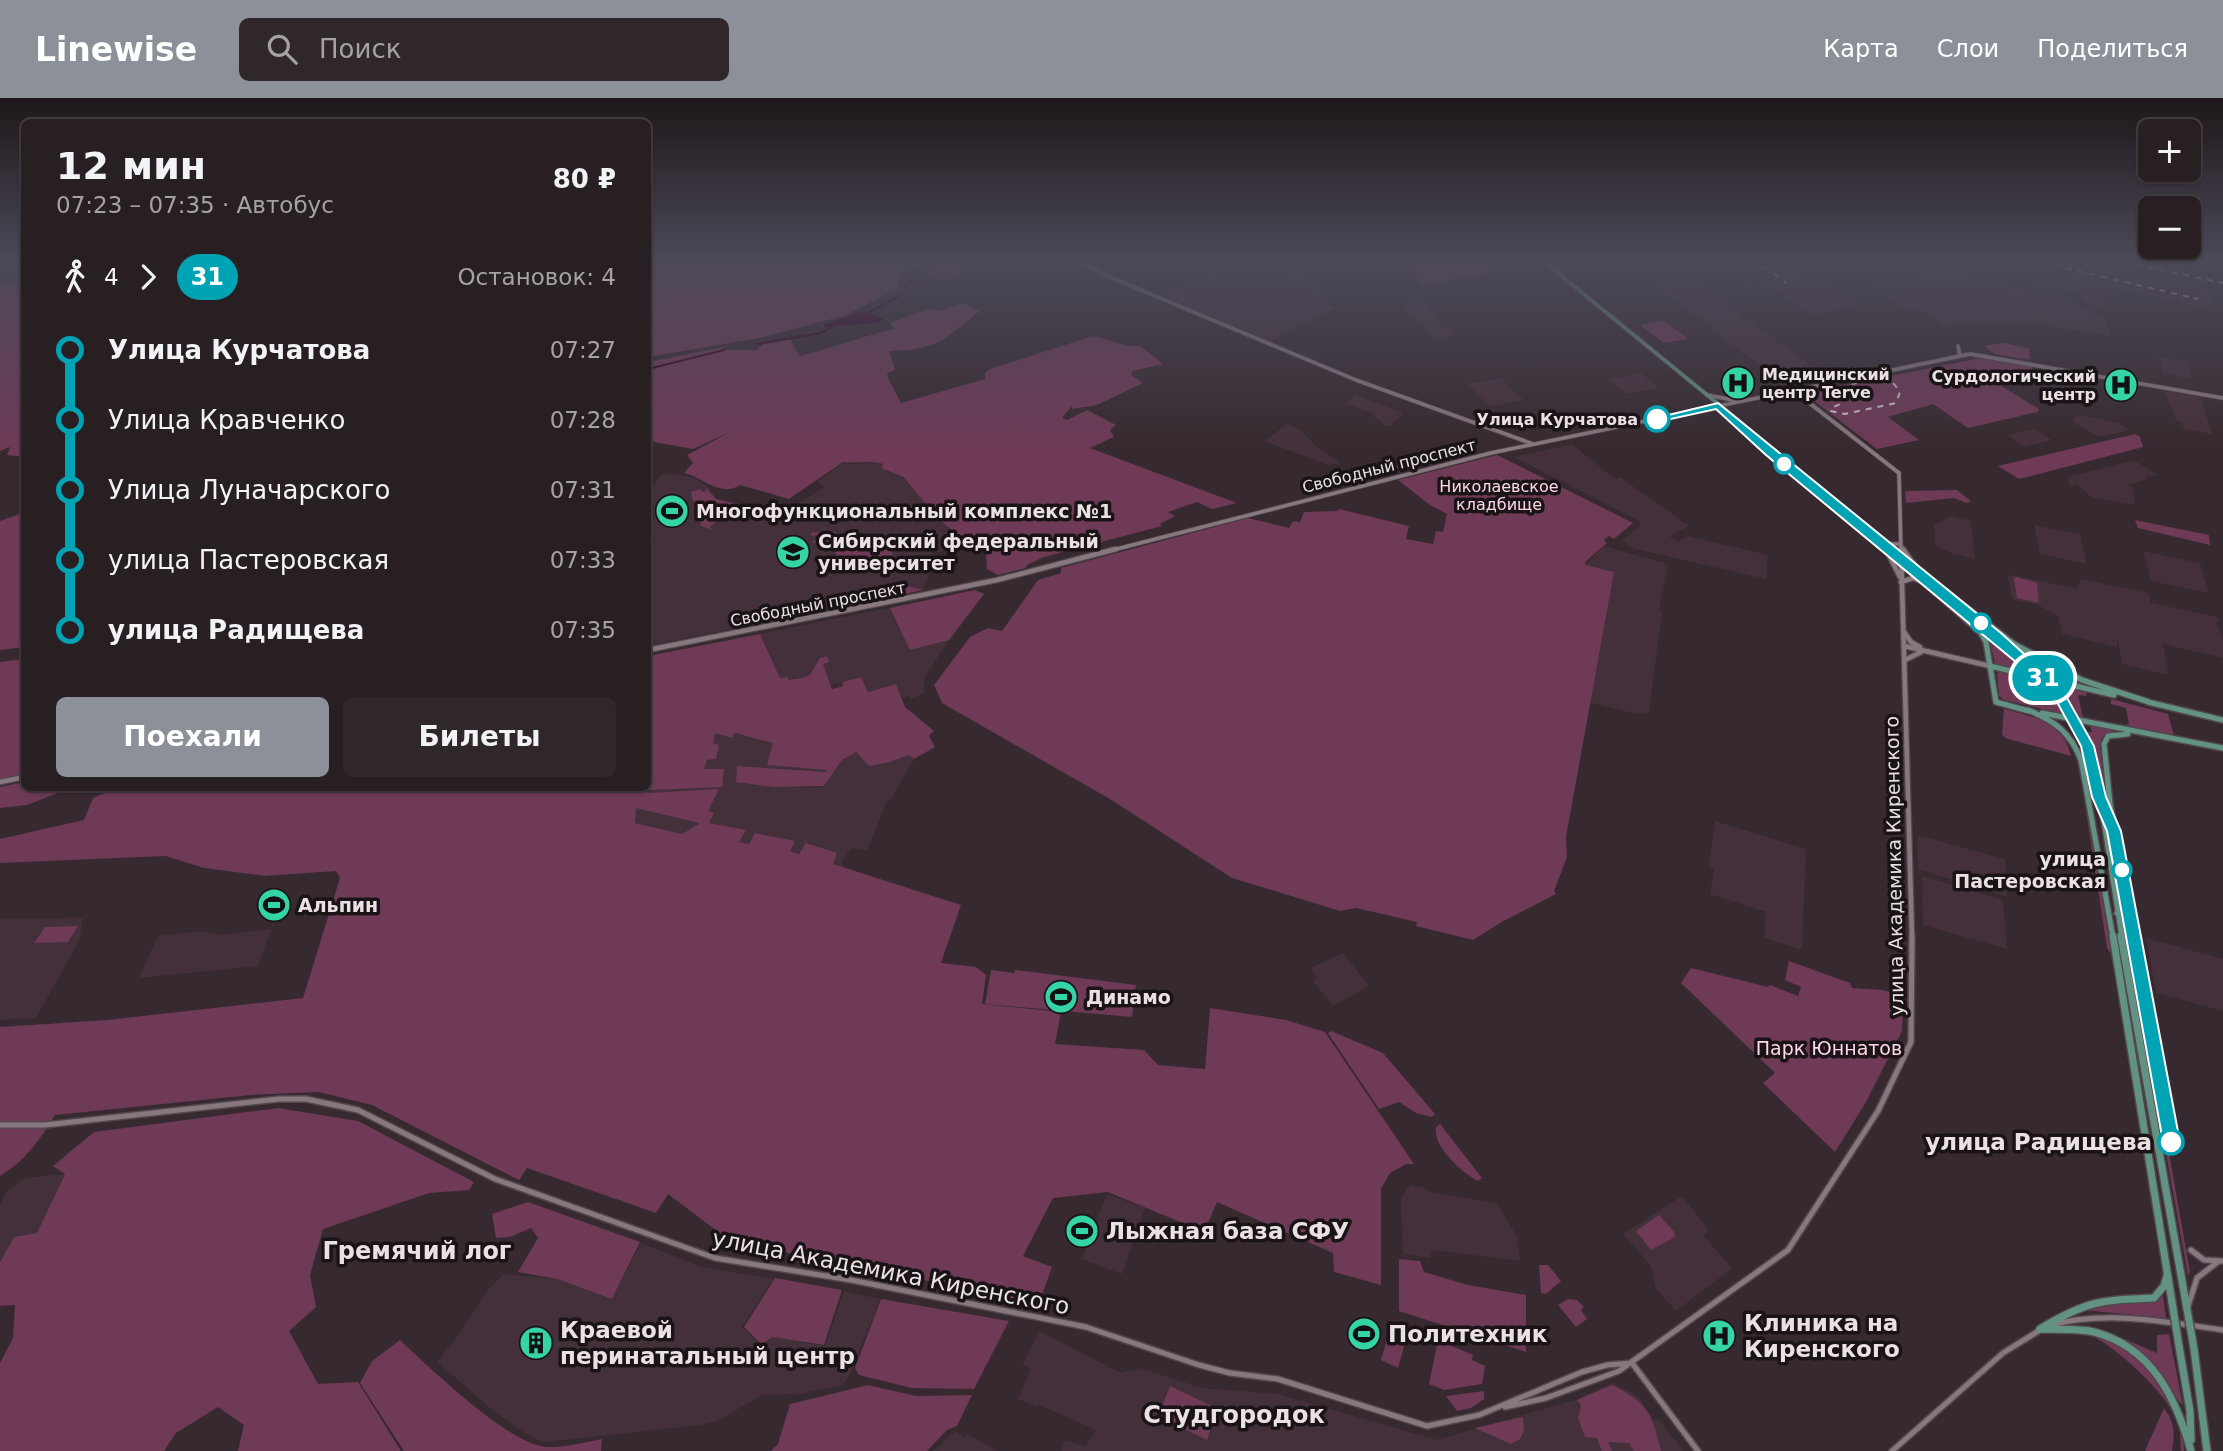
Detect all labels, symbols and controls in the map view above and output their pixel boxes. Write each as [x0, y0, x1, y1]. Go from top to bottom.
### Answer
search box [239, 18, 729, 81]
text: Linewise [35, 30, 197, 69]
icon: search [263, 30, 301, 68]
text: Поиск [319, 34, 401, 64]
text: Карта [1823, 35, 1899, 63]
text: Слои [1937, 35, 1999, 63]
text: Поделиться [2037, 35, 2188, 63]
map controls [2138, 119, 2201, 259]
button: + [2138, 119, 2201, 182]
text: 12 мин [56, 144, 206, 188]
text: 80 ₽ [553, 164, 616, 194]
text: 07:23 – 07:35 · Автобус [56, 192, 334, 218]
button: − [2138, 196, 2201, 259]
icon: walk [56, 258, 94, 296]
icon: forward [129, 258, 167, 296]
text: 31 [191, 263, 224, 291]
text: 4 [104, 264, 119, 290]
text: Остановок: 4 [457, 264, 616, 290]
text: Улица Курчатова [108, 335, 370, 365]
text: 07:27 [550, 337, 616, 363]
hospital icon: Медицинский центр Terve [1719, 364, 1757, 402]
place label: Медицинский центр Terve [1762, 365, 1890, 402]
hospital icon: Сурдологический центр [2102, 366, 2140, 404]
place label: Сурдологический центр [1932, 367, 2096, 404]
text: Улица Кравченко [108, 405, 345, 435]
marker: Улица Курчатова [1644, 406, 1670, 432]
text: 07:28 [550, 407, 616, 433]
place label: Улица Курчатова [1477, 410, 1638, 429]
street label: Свободный проспект [1300, 435, 1478, 497]
unlabelled marker [1774, 454, 1794, 474]
text: Улица Луначарского [108, 475, 390, 505]
text: 07:31 [550, 477, 616, 503]
park label: Николаевское кладбище [1439, 477, 1559, 514]
sports icon: Многофункциональный комплекс №1 [653, 492, 691, 530]
place label: Многофункциональный комплекс №1 [696, 500, 1112, 522]
place label: Сибирский федеральный университет [818, 530, 1099, 574]
school or university icon: Сибирский федеральный университет [774, 533, 812, 571]
text: улица Пастеровская [108, 545, 389, 575]
text: 07:33 [550, 547, 616, 573]
street label: Свободный проспект [729, 578, 907, 630]
unlabelled marker [1971, 613, 1991, 633]
text: улица Радищева [108, 615, 364, 645]
text: 07:35 [550, 617, 616, 643]
line badge: 31 [2011, 655, 2074, 701]
text: 31 [2026, 664, 2060, 692]
button: Поехали [56, 697, 329, 777]
button: Билеты [343, 697, 616, 777]
street label: улица Академика Киренского [1880, 716, 1908, 1016]
place label: улица Пастеровская [1954, 848, 2106, 892]
marker: улица Пастеровская [2112, 860, 2132, 880]
sports icon: Альпин [255, 886, 293, 924]
place label: Альпин [298, 894, 378, 916]
sports icon: Динамо [1042, 978, 1080, 1016]
place label: Динамо [1086, 986, 1171, 1008]
park label: Парк Юннатов [1756, 1037, 1902, 1059]
place label: улица Радищева [1925, 1129, 2152, 1155]
marker: улица Радищева [2158, 1129, 2184, 1155]
sports icon: Лыжная база СФУ [1063, 1212, 1101, 1250]
place label: Лыжная база СФУ [1106, 1218, 1349, 1244]
street label: улица Академика Киренского [710, 1225, 1072, 1319]
district label: Гремячий лог [323, 1237, 511, 1265]
place label: Клиника на Киренского [1744, 1310, 1900, 1362]
sports icon: Политехник [1345, 1315, 1383, 1353]
place label: Краевой перинатальный центр [560, 1317, 855, 1369]
hospital icon: Клиника на Киренского [1700, 1317, 1738, 1355]
place label: Политехник [1388, 1321, 1548, 1347]
building icon: Краевой перинатальный центр [517, 1324, 555, 1362]
district label: Студгородок [1143, 1401, 1325, 1429]

